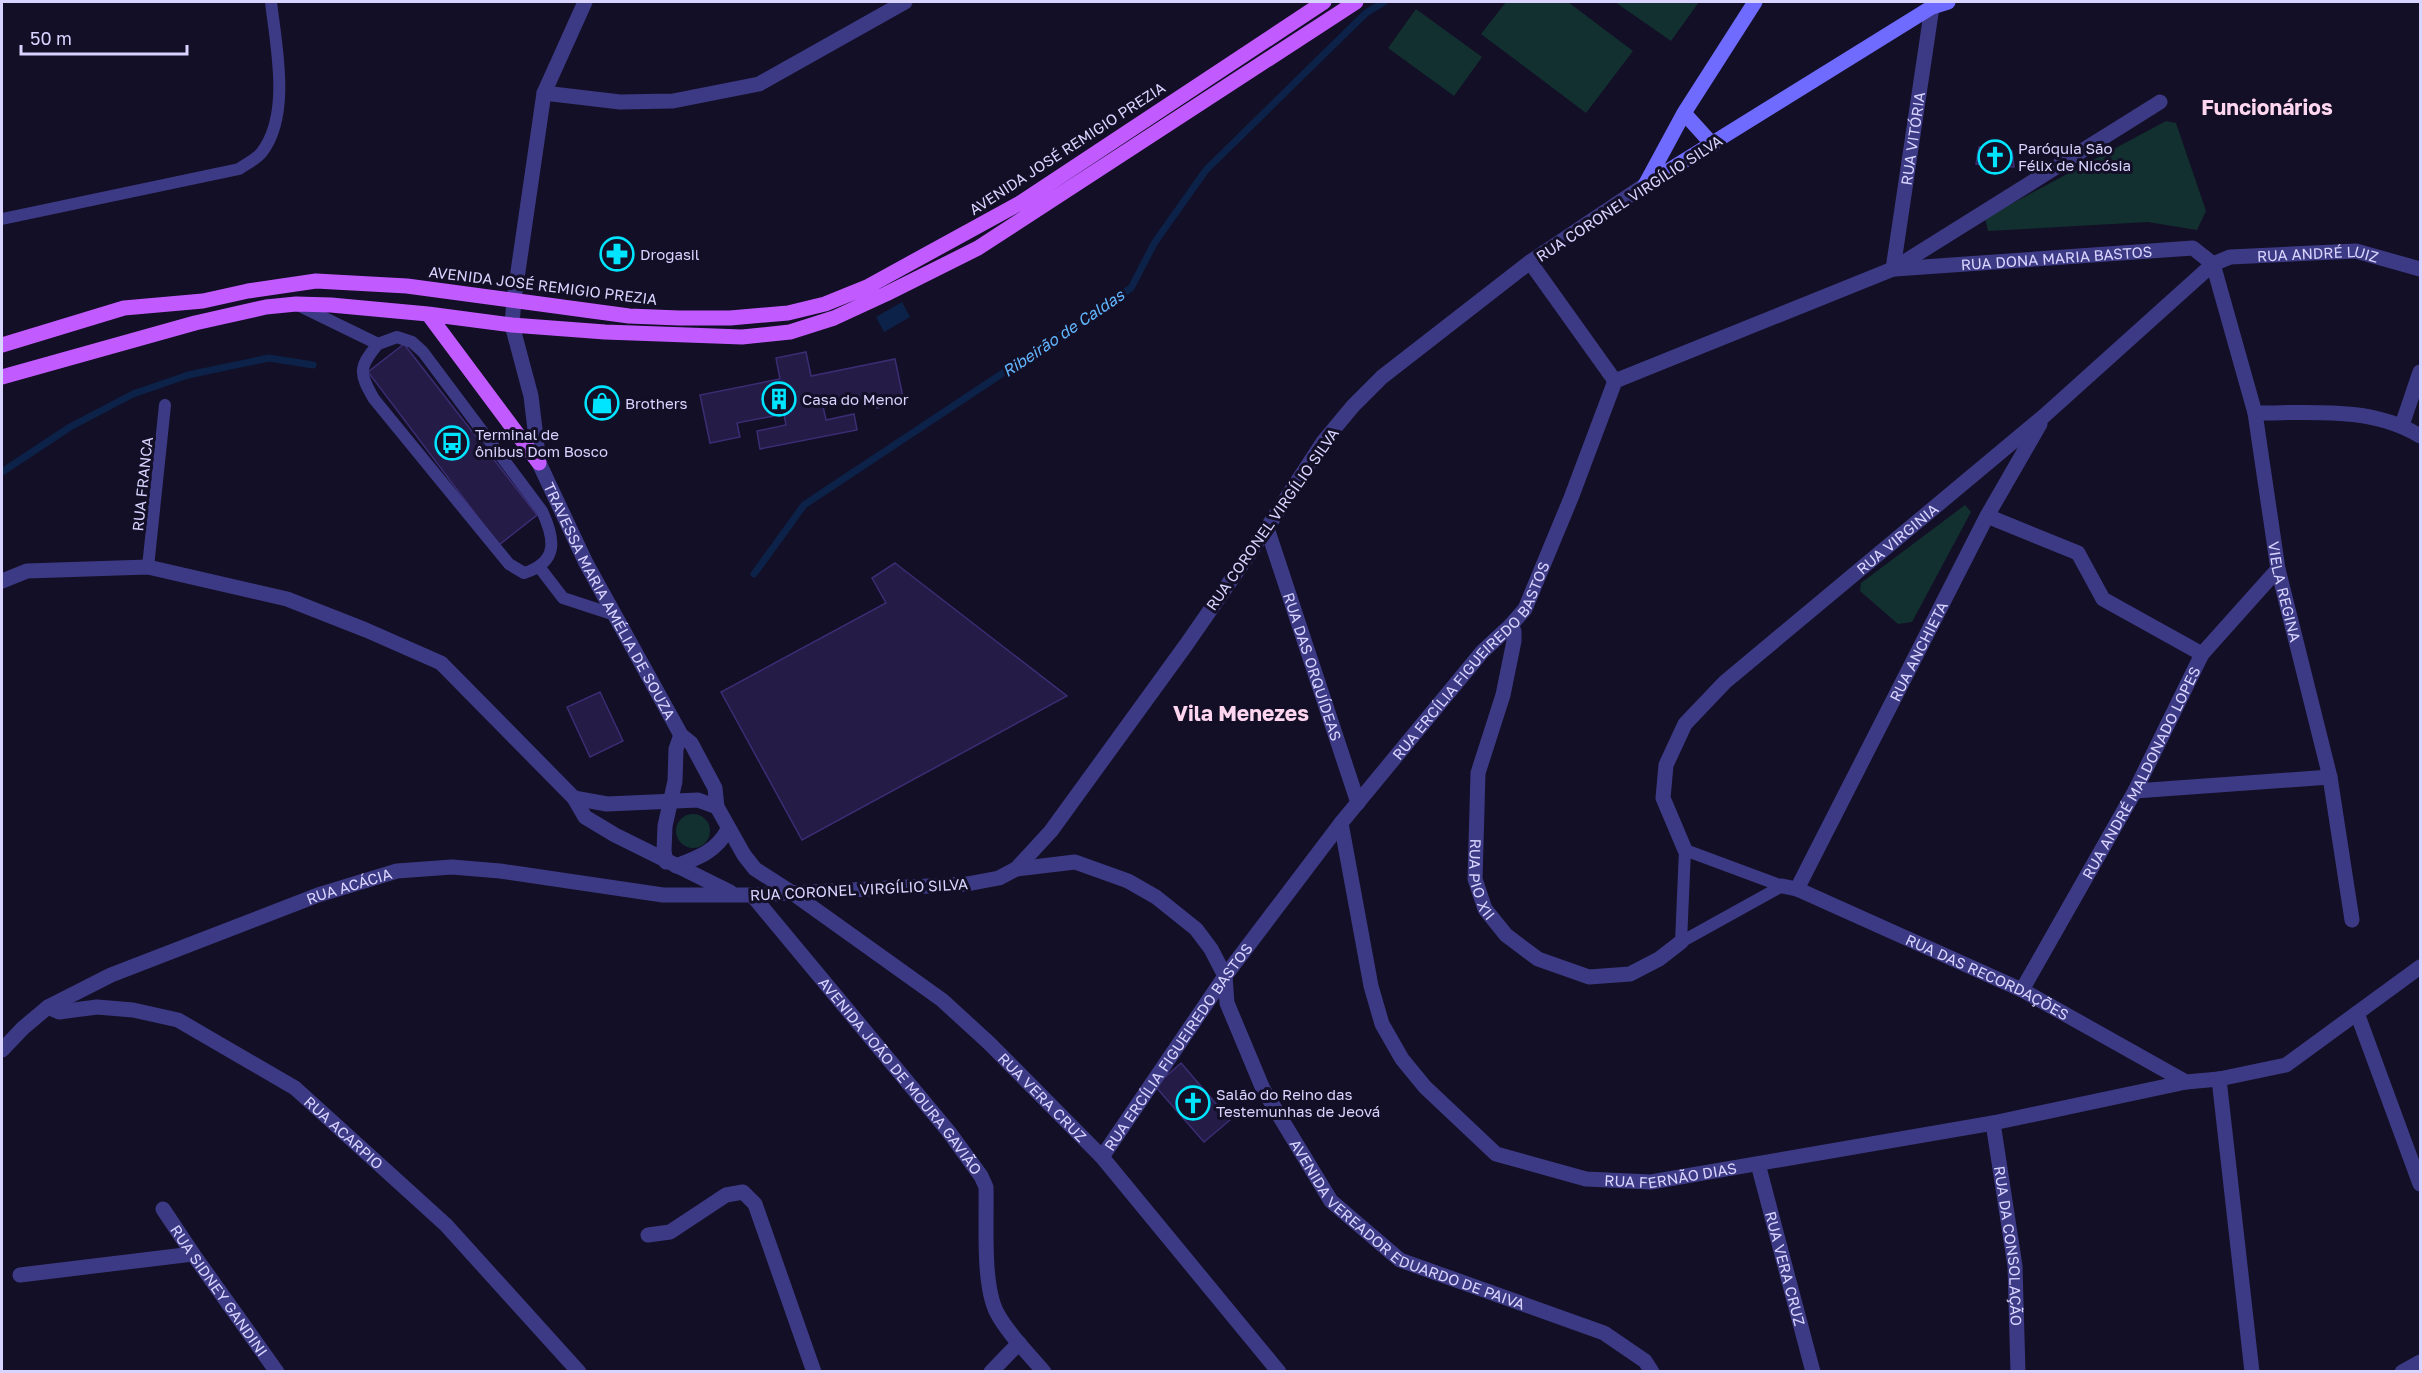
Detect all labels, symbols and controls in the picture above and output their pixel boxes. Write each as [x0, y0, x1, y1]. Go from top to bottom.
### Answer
scale bar [21, 18, 188, 56]
text: 50 m [30, 27, 72, 49]
street label: AVENIDA JOSÉ REMIGIO PREZIA [966, 78, 1168, 218]
street label: RUA VITÓRIA [1897, 90, 1928, 186]
district label: Funcionários [2201, 94, 2333, 120]
street label: RUA CORONEL VIRGÍLIO SILVA [1533, 131, 1725, 265]
church icon: Paróquia São Félix de Nicósia [1977, 139, 2013, 175]
place label: Paróquia São Félix de Nicósia [2018, 139, 2131, 174]
pharmacy icon: Drogasil [599, 236, 635, 272]
street label: RUA DONA MARIA BASTOS [1960, 242, 2153, 273]
street label: RUA ANDRÉ LUIZ [2257, 242, 2381, 266]
place label: Drogasil [640, 245, 700, 263]
street label: AVENIDA JOSÉ REMIGIO PREZIA [428, 262, 658, 308]
water label: Ribeirão de Caldas [998, 284, 1129, 381]
building icon: Casa do Menor [761, 381, 797, 417]
shop icon: Brothers [584, 385, 620, 421]
place label: Casa do Menor [802, 390, 909, 408]
place label: Brothers [625, 394, 688, 412]
street label: RUA CORONEL VIRGÍLIO SILVA [1202, 424, 1342, 614]
bus stop icon: Terminal de ônibus Dom Bosco [434, 425, 470, 461]
place label: Terminal de ônibus Dom Bosco [475, 425, 608, 460]
street label: RUA FRANCA [128, 436, 156, 532]
street label: TRAVESSA MARIA AMÉLIA DE SOUZA [540, 479, 680, 722]
street label: RUA VIRGINIA [1853, 499, 1942, 578]
street label: VIELA REGINA [2265, 540, 2305, 644]
street label: RUA ERCÍLIA FIGUEIREDO BASTOS [1388, 559, 1553, 763]
street label: RUA DAS ORQUÍDEAS [1280, 590, 1346, 743]
street label: RUA ANCHIETA [1885, 598, 1951, 704]
street label: RUA ANDRÉ MALDONADO LOPES [2078, 663, 2204, 882]
district label: Vila Menezes [1173, 700, 1309, 726]
street label: RUA PIO XII [1466, 838, 1499, 923]
street label: RUA ACÁCIA [304, 864, 394, 908]
street label: RUA CORONEL VIRGÍLIO SILVA [750, 874, 968, 904]
street label: RUA DAS RECORDAÇÕES [1903, 930, 2072, 1024]
street label: RUA ERCÍLIA FIGUEIREDO BASTOS [1100, 939, 1256, 1154]
street label: AVENIDA JOÃO DE MOURA GAVIÃO [815, 973, 986, 1178]
street label: RUA VERA CRUZ [995, 1049, 1090, 1145]
church icon: Salão do Reino das Testemunhas de Jeová [1175, 1085, 1211, 1121]
place label: Salão do Reino das Testemunhas de Jeová [1216, 1085, 1380, 1120]
street label: RUA ACARPIO [301, 1092, 387, 1173]
street label: AVENIDA VEREADOR EDUARDO DE PAIVA [1287, 1136, 1527, 1313]
street label: RUA FERNÃO DIAS [1604, 1158, 1738, 1191]
street label: RUA DA CONSOLAÇÃO [1991, 1164, 2026, 1326]
street label: RUA VERA CRUZ [1762, 1209, 1809, 1328]
street label: RUA SIDNEY GANDINI [167, 1221, 272, 1360]

